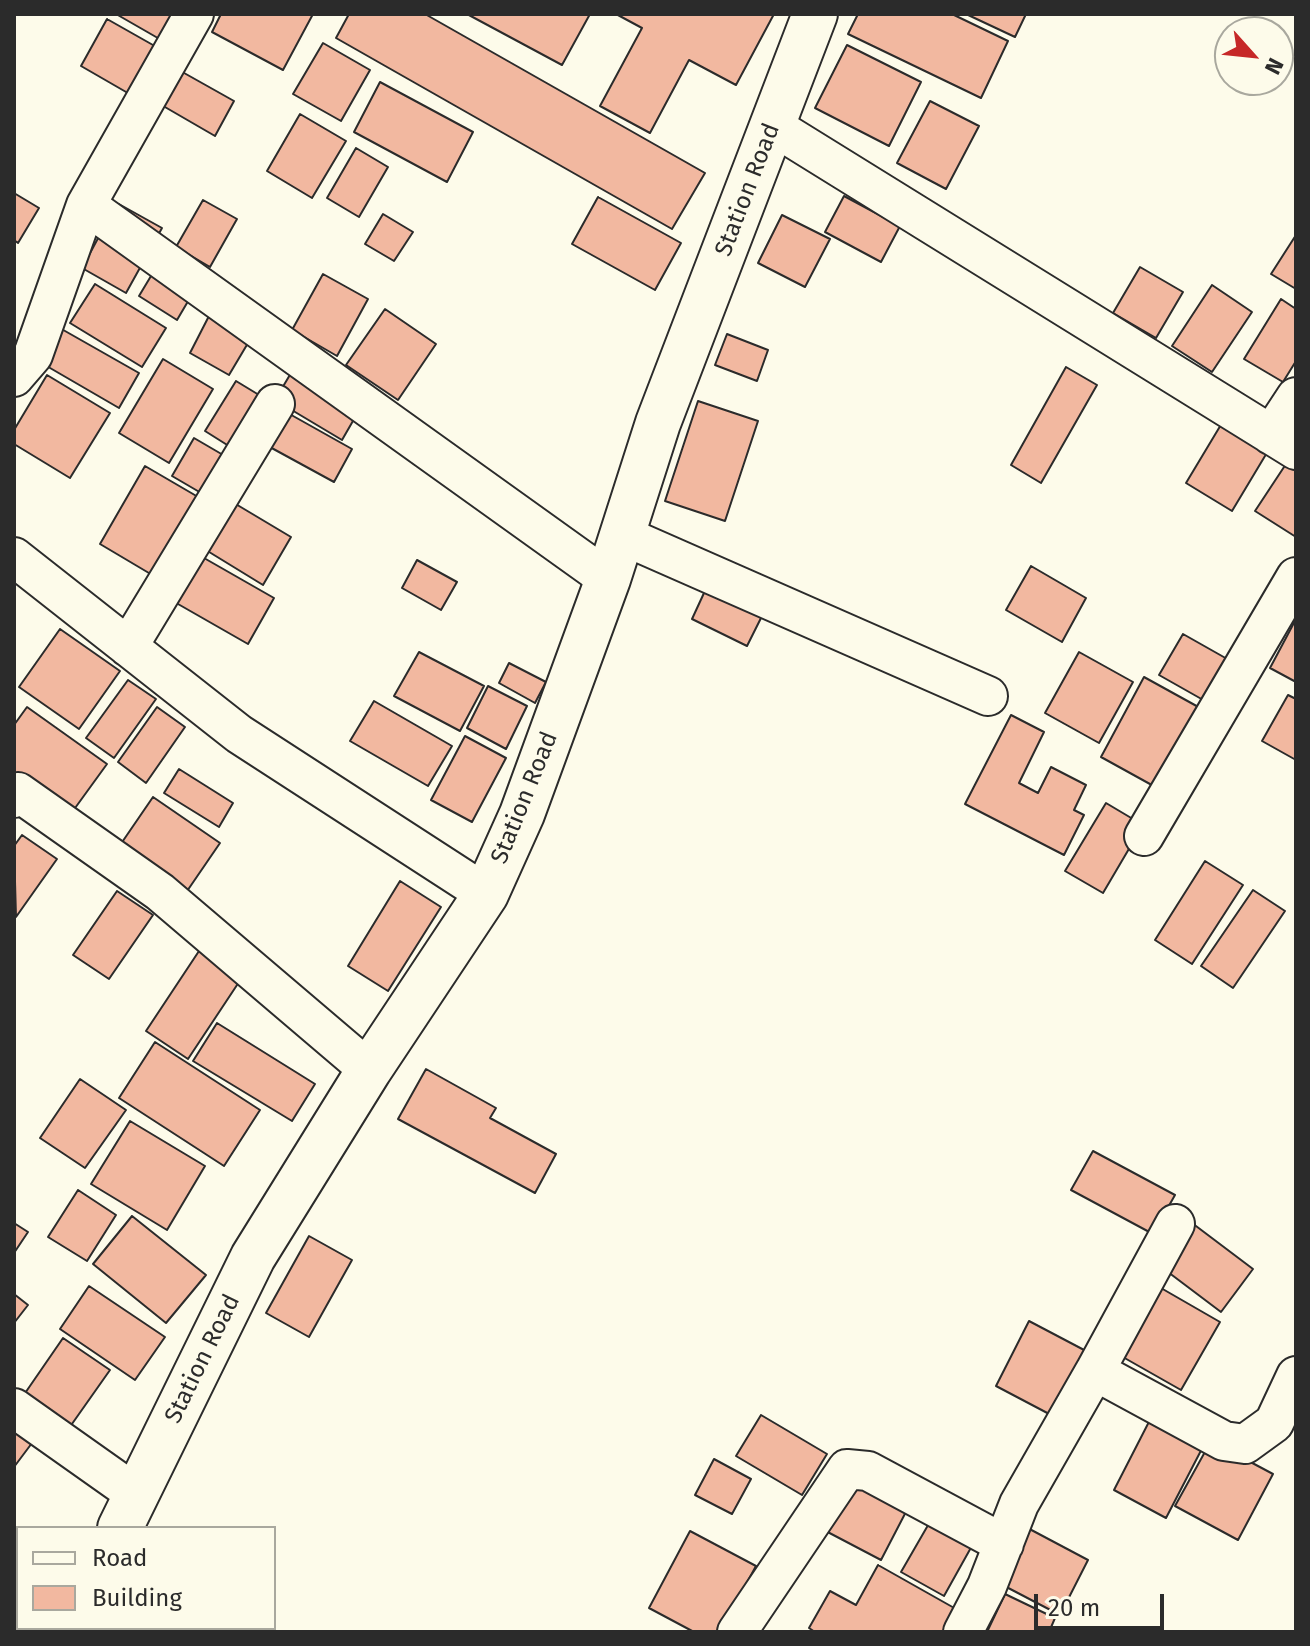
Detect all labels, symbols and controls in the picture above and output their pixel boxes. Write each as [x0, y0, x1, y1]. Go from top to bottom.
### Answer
north arrow [1214, 16, 1294, 96]
text: N [1259, 54, 1289, 79]
street label: Station Road [709, 120, 787, 260]
street label: Station Road [485, 728, 565, 868]
street label: Station Road [159, 1290, 247, 1428]
legend [16, 1526, 276, 1630]
text: Road [92, 1544, 147, 1572]
scale bar [1038, 1578, 1168, 1628]
text: Building [92, 1584, 182, 1612]
text: 20 m [1048, 1594, 1100, 1622]

